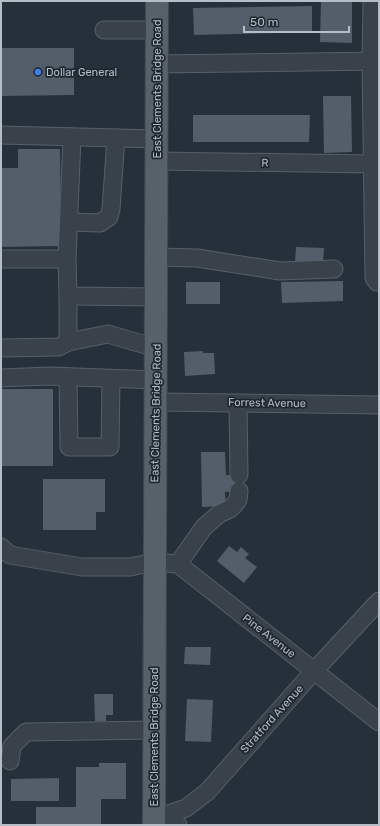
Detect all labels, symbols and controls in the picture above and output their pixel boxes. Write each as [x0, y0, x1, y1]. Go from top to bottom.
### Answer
scale bar [244, 8, 349, 34]
text: 50 m [250, 15, 278, 29]
street label: East Clements Bridge Road [151, 20, 164, 158]
place label: Dollar General [46, 66, 117, 79]
marker: Dollar General [33, 67, 43, 77]
street label: R [261, 156, 269, 170]
street label: East Clements Bridge Road [148, 343, 164, 483]
street label: Forrest Avenue [228, 396, 306, 410]
street label: Pine Avenue [240, 611, 298, 661]
street label: East Clements Bridge Road [148, 668, 161, 806]
street label: Stratford Avenue [238, 682, 306, 756]

